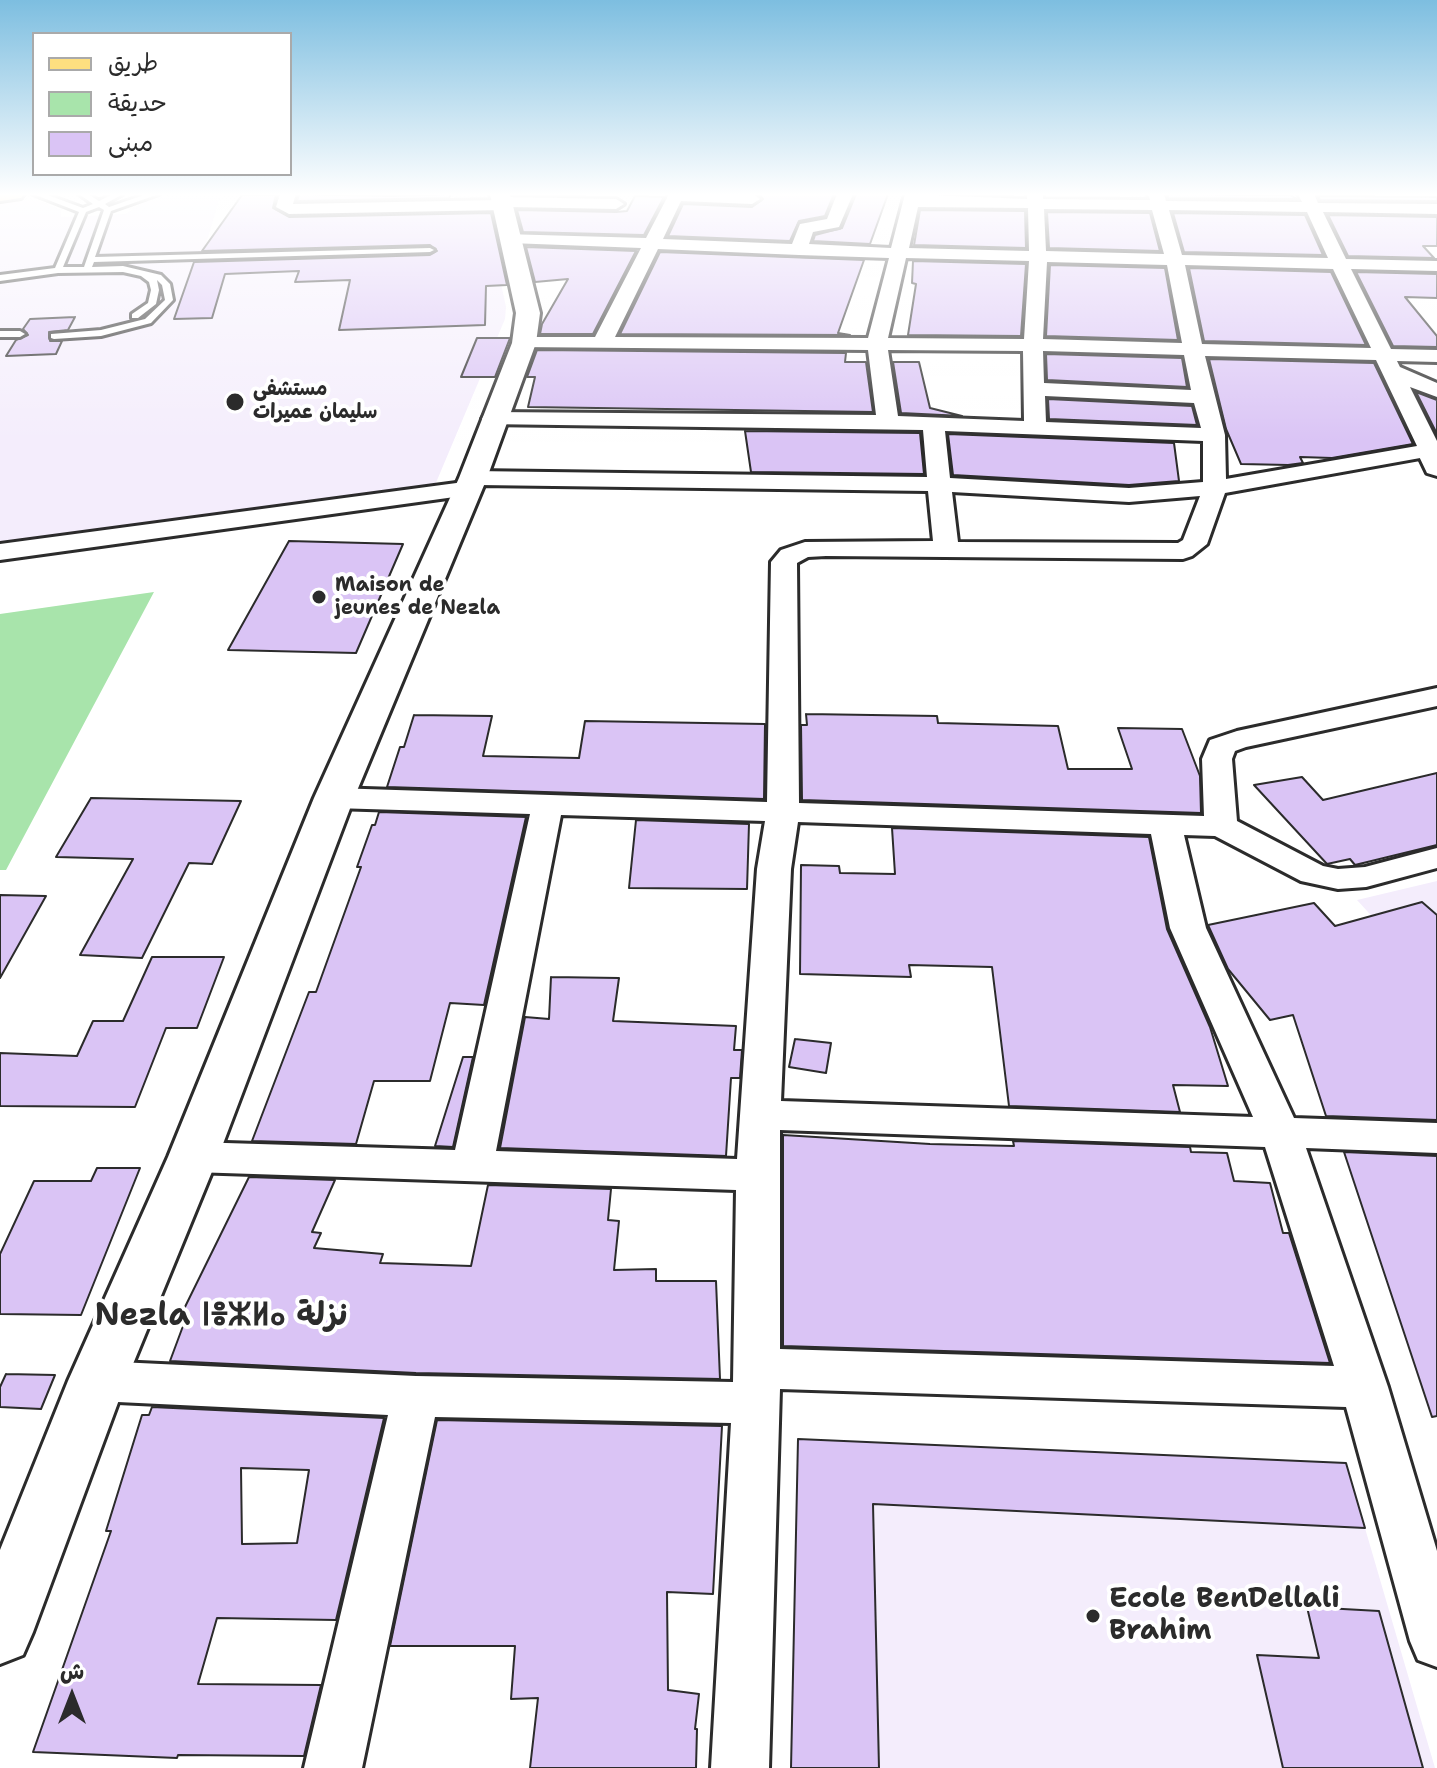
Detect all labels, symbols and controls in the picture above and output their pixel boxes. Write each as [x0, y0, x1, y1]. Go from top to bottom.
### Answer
legend [32, 32, 292, 176]
text: طريق [108, 47, 158, 79]
text: حديقة [108, 87, 167, 119]
text: مبنى [108, 127, 153, 159]
place label: مستشفى سليمان عميرات [253, 378, 377, 425]
marker: مستشفى سليمان عميرات [224, 391, 246, 413]
place label: Maison de jeunes de Nezla [335, 574, 500, 621]
marker: Maison de jeunes de Nezla [310, 588, 328, 606]
district label: Nezla ⵏⴻⵣⵍⴰ نزلة [94, 1298, 348, 1336]
place label: Ecole BenDellali Brahim [1109, 1583, 1340, 1649]
marker: Ecole BenDellali Brahim [1084, 1607, 1102, 1625]
north arrow [32, 1656, 112, 1736]
text: ش [60, 1657, 84, 1686]

